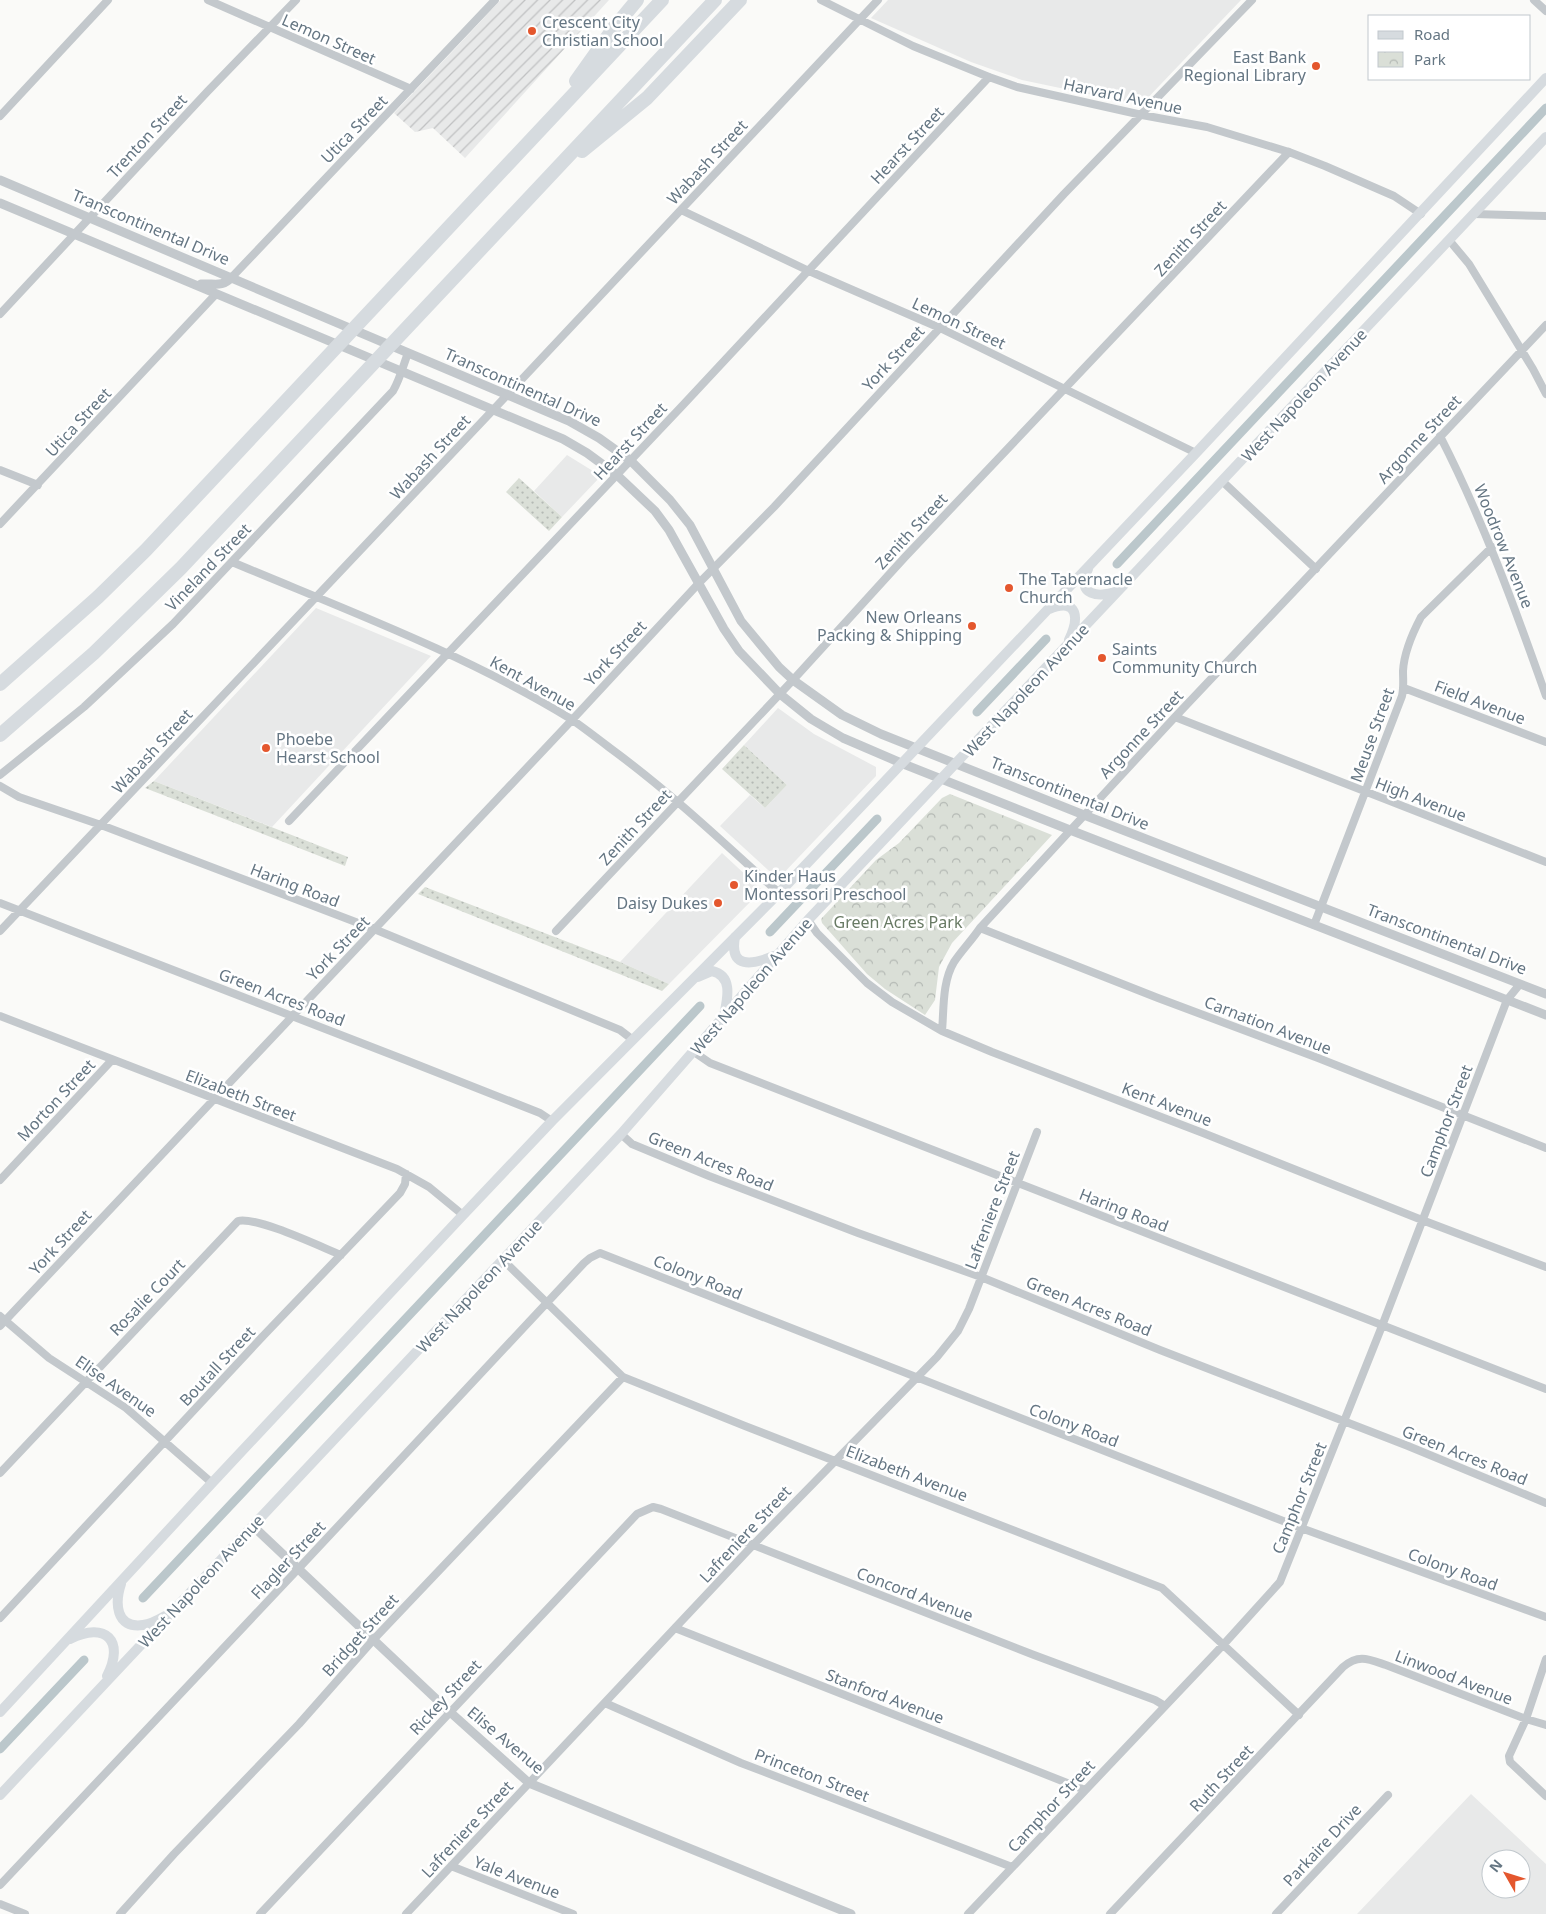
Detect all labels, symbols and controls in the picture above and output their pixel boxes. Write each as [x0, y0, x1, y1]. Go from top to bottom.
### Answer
street label: Lemon Street [278, 8, 380, 70]
place label: Crescent City Christian School [542, 11, 663, 51]
legend [1368, 15, 1531, 80]
text: Road [1414, 24, 1450, 44]
marker: Crescent City Christian School [526, 25, 538, 37]
place label: East Bank Regional Library [1184, 46, 1307, 86]
text: Park [1414, 49, 1446, 69]
marker: East Bank Regional Library [1310, 60, 1322, 72]
street label: Harvard Avenue [1062, 73, 1184, 119]
street label: Trenton Street [102, 89, 192, 183]
street label: Utica Street [316, 90, 392, 168]
street label: Hearst Street [865, 101, 949, 189]
street label: Wabash Street [662, 115, 752, 209]
street label: Transcontinental Drive [69, 184, 233, 270]
street label: Zenith Street [1149, 195, 1231, 281]
street label: Lemon Street [909, 292, 1010, 354]
street label: York Street [857, 320, 929, 395]
street label: West Napoleon Avenue [1236, 324, 1372, 466]
street label: Transcontinental Drive [441, 342, 605, 432]
street label: Utica Street [40, 382, 116, 461]
street label: Argonne Street [1372, 390, 1466, 488]
street label: Hearst Street [588, 397, 672, 485]
street label: Wabash Street [385, 410, 475, 504]
street label: Woodrow Avenue [1469, 481, 1539, 611]
street label: Zenith Street [870, 488, 952, 574]
street label: Vineland Street [160, 518, 256, 616]
place label: The Tabernacle Church [1019, 568, 1133, 608]
marker: The Tabernacle Church [1003, 582, 1015, 594]
place label: New Orleans Packing & Shipping [817, 606, 962, 646]
street label: York Street [579, 615, 651, 690]
street label: West Napoleon Avenue [958, 619, 1094, 761]
marker: New Orleans Packing & Shipping [966, 620, 978, 632]
place label: Saints Community Church [1112, 638, 1257, 678]
street label: Kent Avenue [486, 650, 580, 716]
marker: Saints Community Church [1096, 652, 1108, 664]
street label: Field Avenue [1431, 675, 1529, 729]
street label: Argonne Street [1094, 685, 1188, 783]
street label: Meuse Street [1345, 685, 1399, 785]
street label: Wabash Street [107, 704, 197, 798]
place label: Phoebe Hearst School [276, 728, 380, 768]
marker: Phoebe Hearst School [260, 742, 272, 754]
street label: Transcontinental Drive [987, 751, 1153, 835]
street label: High Avenue [1372, 772, 1470, 826]
street label: Zenith Street [594, 784, 676, 870]
street label: Haring Road [247, 858, 343, 912]
place label: Kinder Haus Montessori Preschool [744, 865, 907, 905]
marker: Kinder Haus Montessori Preschool [728, 879, 740, 891]
place label: Daisy Dukes [616, 892, 708, 914]
marker: Daisy Dukes [712, 897, 724, 909]
street label: Transcontinental Drive [1364, 898, 1530, 980]
street label: York Street [302, 911, 375, 985]
park label: Green Acres Park [834, 911, 963, 933]
street label: West Napoleon Avenue [685, 913, 817, 1059]
street label: Green Acres Road [216, 963, 348, 1031]
street label: Carnation Avenue [1201, 991, 1335, 1059]
street label: Morton Street [12, 1054, 100, 1146]
street label: Camphor Street [1414, 1061, 1478, 1180]
street label: Elizabeth Street [182, 1064, 300, 1126]
street label: Kent Avenue [1119, 1077, 1215, 1131]
street label: Green Acres Road [645, 1126, 777, 1196]
street label: Lafreniere Street [959, 1147, 1025, 1272]
street label: Haring Road [1076, 1183, 1172, 1237]
street label: York Street [24, 1204, 96, 1279]
street label: West Napoleon Avenue [411, 1215, 547, 1357]
street label: Colony Road [650, 1249, 746, 1305]
street label: Rosalie Court [104, 1253, 190, 1341]
street label: Green Acres Road [1023, 1271, 1155, 1341]
street label: Boutall Street [174, 1321, 260, 1411]
street label: Elise Avenue [71, 1350, 161, 1422]
street label: Colony Road [1026, 1398, 1122, 1452]
street label: Green Acres Road [1399, 1420, 1531, 1490]
street label: Camphor Street [1267, 1439, 1332, 1557]
street label: Elizabeth Avenue [843, 1440, 971, 1506]
street label: Lafreniere Street [694, 1480, 796, 1587]
street label: West Napoleon Avenue [133, 1510, 269, 1652]
street label: Flagler Street [246, 1516, 330, 1604]
street label: Colony Road [1405, 1543, 1501, 1595]
street label: Concord Avenue [853, 1562, 977, 1626]
street label: Bridget Street [317, 1589, 403, 1681]
street label: Linwood Avenue [1392, 1644, 1516, 1710]
street label: Rickey Street [404, 1654, 486, 1740]
street label: Stanford Avenue [823, 1663, 947, 1729]
street label: Elise Avenue [463, 1701, 549, 1779]
street label: Ruth Street [1184, 1739, 1258, 1816]
street label: Princeton Street [751, 1743, 873, 1807]
street label: Camphor Street [1002, 1755, 1100, 1857]
street label: Lafreniere Street [416, 1775, 518, 1882]
street label: Parkaire Drive [1278, 1799, 1366, 1891]
north arrow [1481, 1849, 1531, 1899]
street label: Yale Avenue [471, 1850, 563, 1904]
text: N [1485, 1855, 1506, 1876]

